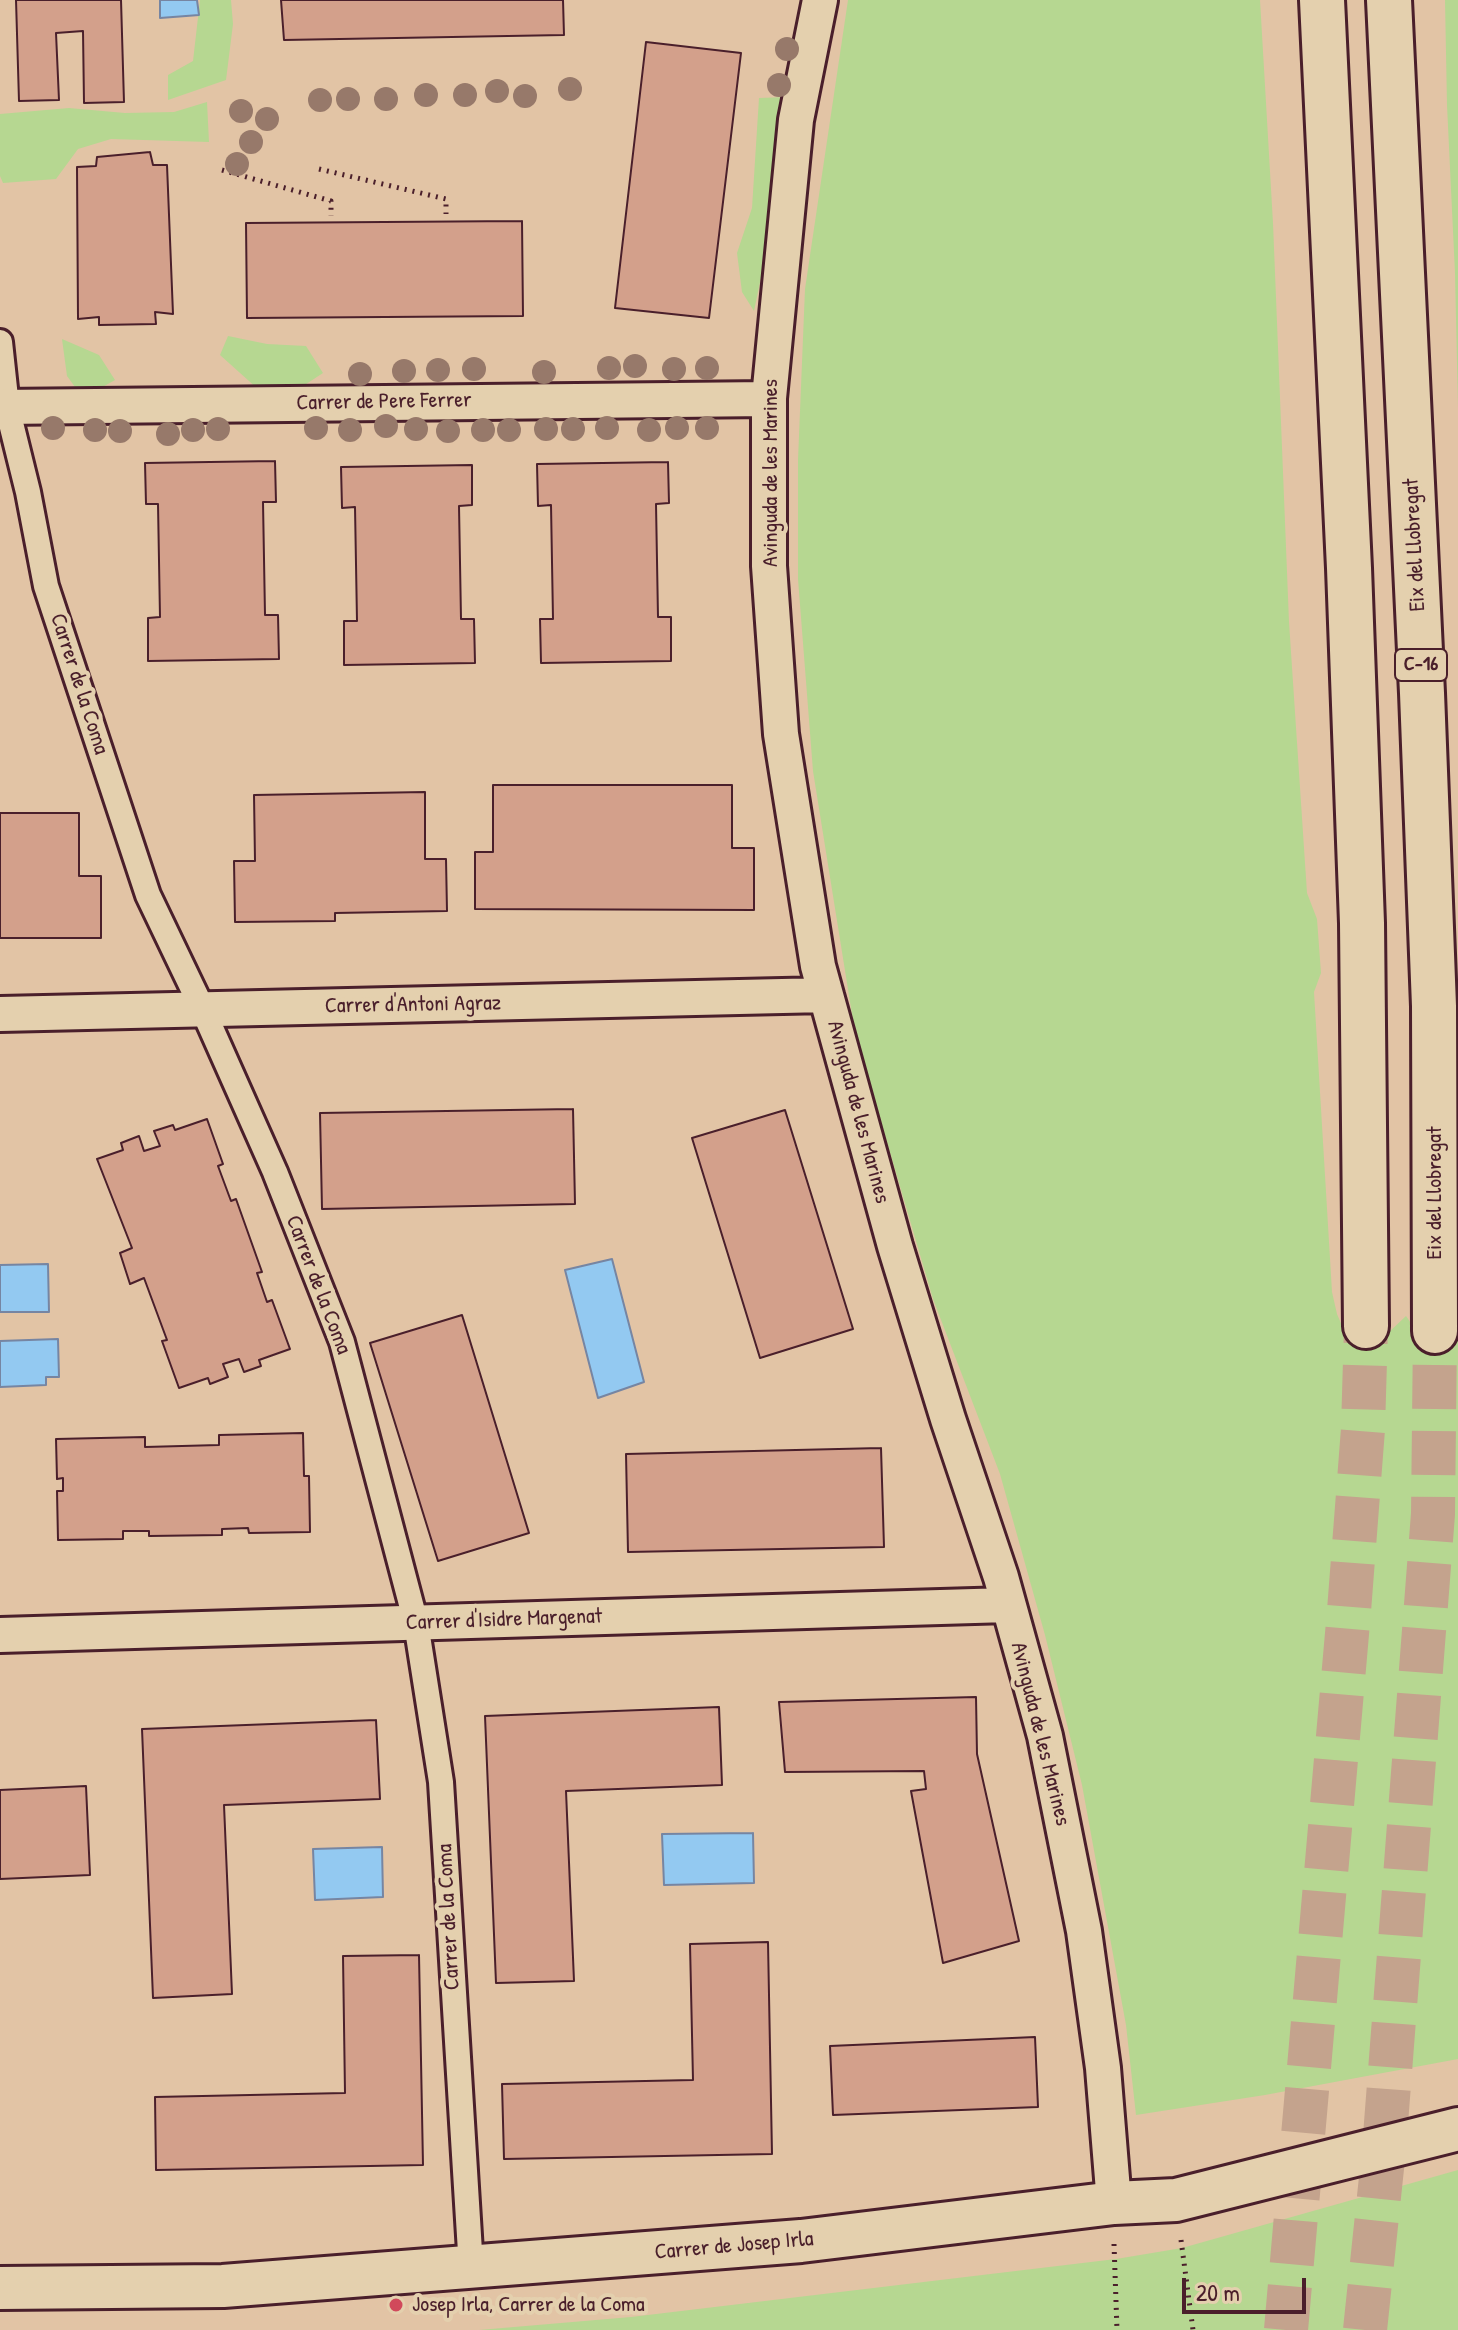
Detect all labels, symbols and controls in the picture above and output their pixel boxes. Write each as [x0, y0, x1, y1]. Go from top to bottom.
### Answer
street label: Avinguda de les Marines [758, 379, 784, 567]
street label: Carrer de Pere Ferrer [296, 387, 472, 417]
street label: Eix del Llobregat [1398, 478, 1432, 612]
street label: Carrer de la Coma [44, 610, 114, 758]
road number: C-16 [1395, 649, 1447, 681]
street label: Carrer d'Antoni Agraz [325, 990, 501, 1020]
street label: Avinguda de les Marines [821, 1018, 895, 1206]
street label: Eix del Llobregat [1422, 1127, 1448, 1259]
street label: Carrer de la Coma [279, 1212, 357, 1358]
street label: Carrer d'Isidre Margenat [405, 1603, 603, 1637]
street label: Avinguda de les Marines [1004, 1640, 1076, 1828]
street label: Carrer de la Coma [432, 1843, 466, 1991]
street label: Carrer de Josep Irla [654, 2226, 814, 2266]
scale bar [1186, 2262, 1310, 2312]
text: 20 m [1196, 2276, 1240, 2308]
place label: Josep Irla, Carrer de la Coma [412, 2292, 645, 2318]
marker: Josep Irla, Carrer de la Coma [387, 2296, 405, 2314]

